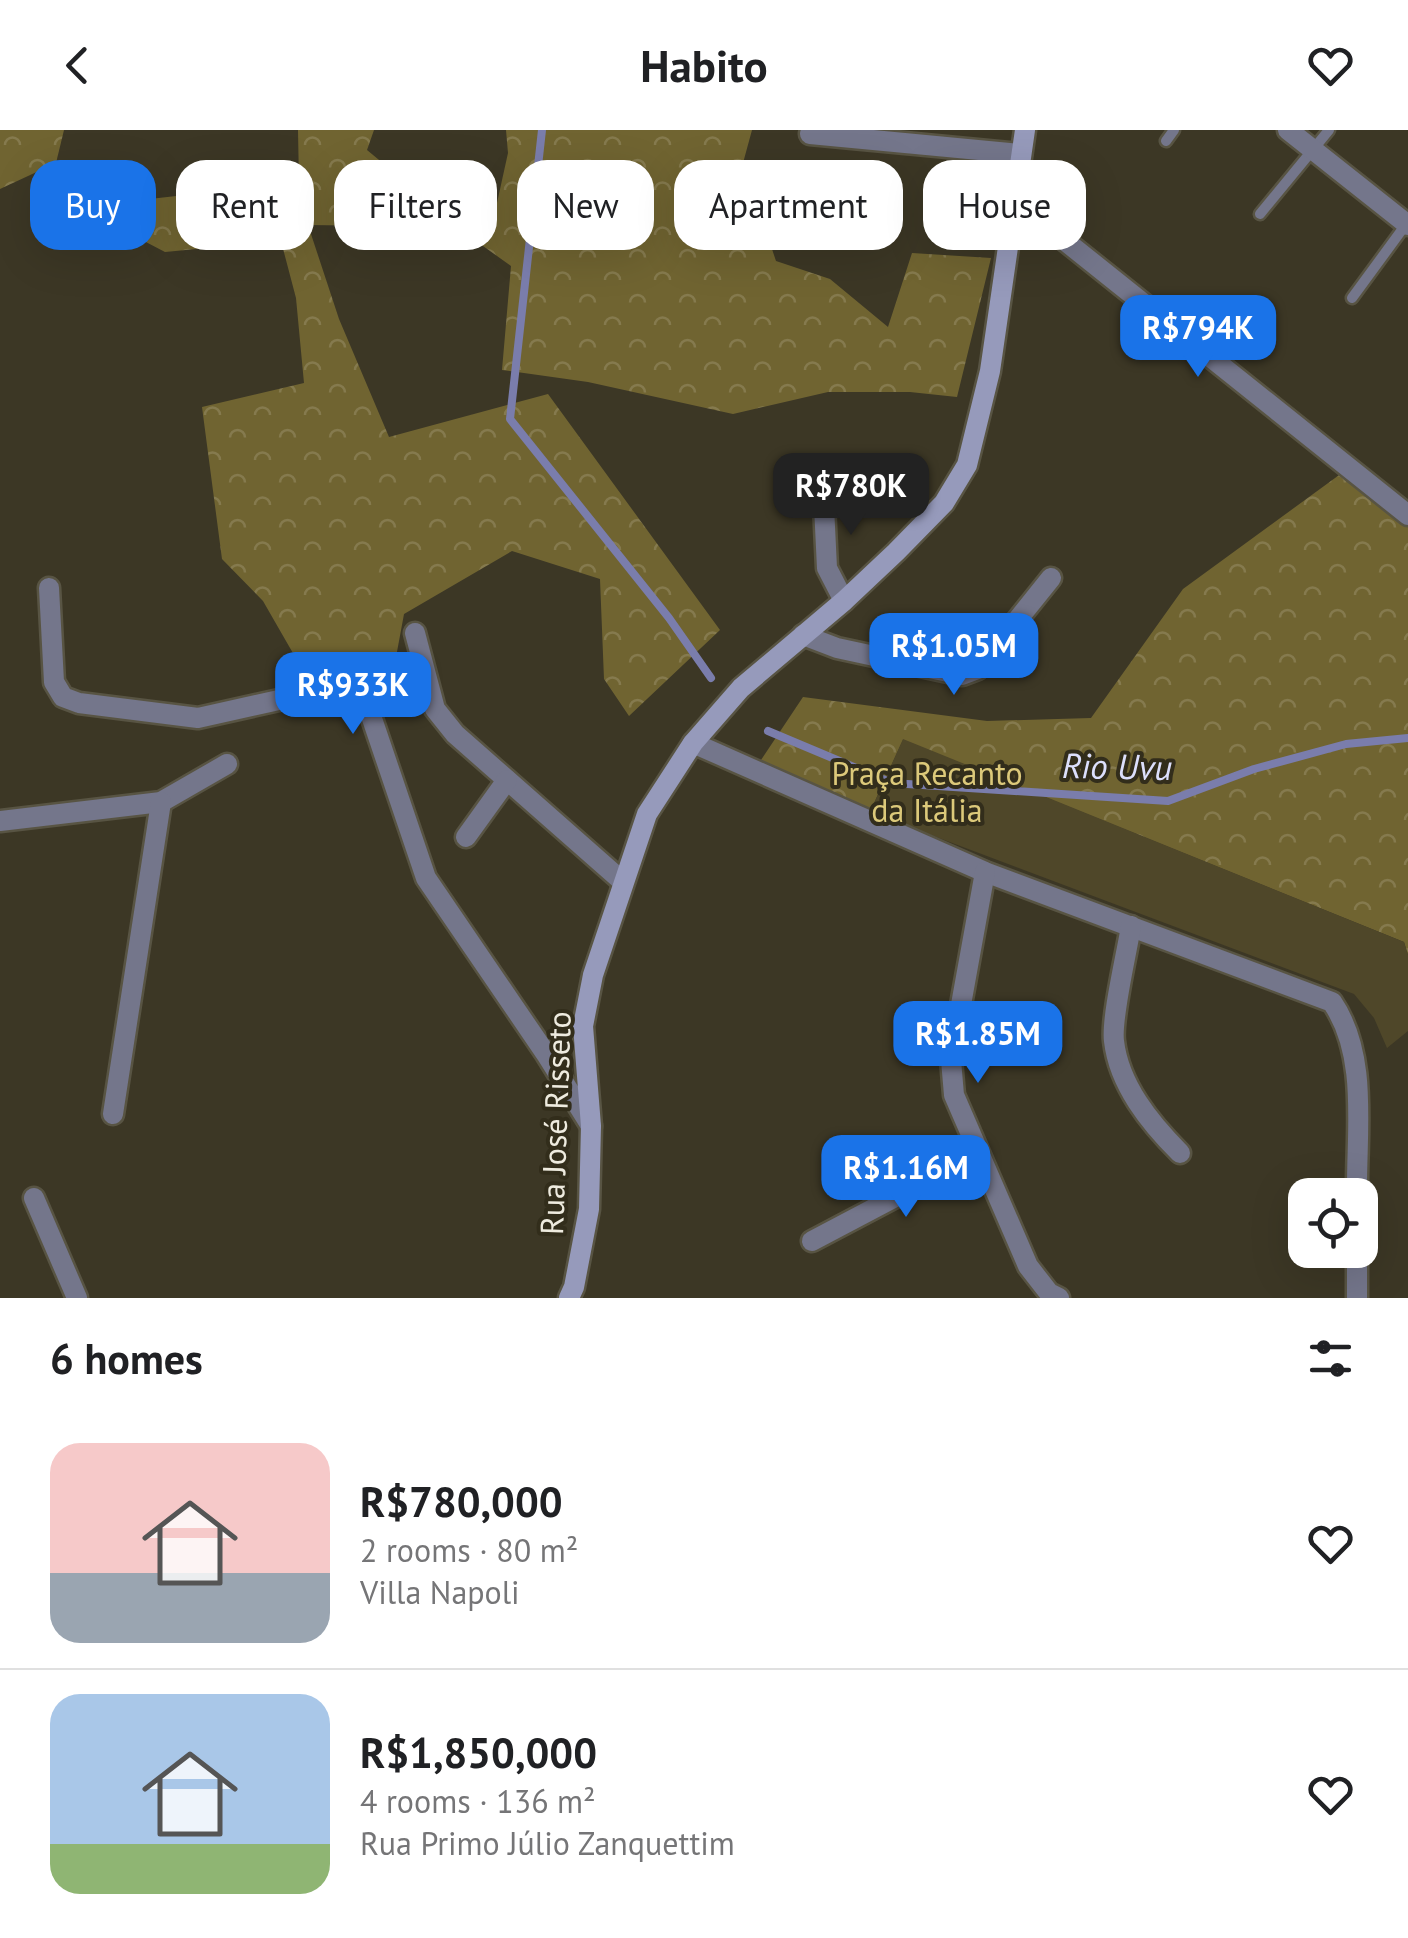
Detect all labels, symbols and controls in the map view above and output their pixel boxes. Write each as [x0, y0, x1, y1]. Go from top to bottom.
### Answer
text: Habito [640, 36, 768, 94]
icon: back [50, 38, 105, 93]
icon: heart [1303, 38, 1358, 93]
chip: Buy [30, 160, 156, 250]
chip: Rent [176, 160, 314, 250]
chip: Filters [334, 160, 497, 250]
chip: New [517, 160, 654, 250]
chip: Apartment [674, 160, 903, 250]
chip: House [923, 160, 1086, 250]
pin: R$794K [1117, 295, 1279, 380]
text: R$794K [1142, 306, 1254, 348]
pin: R$780K [770, 453, 932, 538]
text: R$780K [795, 464, 907, 506]
pin: R$1.05M [862, 613, 1046, 698]
text: R$1.05M [891, 624, 1017, 666]
pin: R$933K [272, 652, 434, 737]
text: R$933K [297, 663, 409, 705]
water label: Rio Uvu [1061, 742, 1173, 790]
park label: Praça Recanto da Itália [831, 752, 1023, 831]
pin: R$1.85M [886, 1001, 1070, 1086]
street label: Rua José Risseto [530, 1011, 580, 1235]
text: R$1.85M [915, 1012, 1041, 1054]
pin: R$1.16M [814, 1135, 998, 1220]
text: R$1.16M [843, 1146, 969, 1188]
map controls [1288, 1178, 1378, 1268]
button: locate [1288, 1178, 1378, 1268]
text: 6 homes [50, 1331, 203, 1386]
icon: filters [1303, 1331, 1358, 1386]
text: R$780,000 [360, 1474, 563, 1529]
icon: home [130, 1483, 250, 1603]
icon: heart [1303, 1516, 1358, 1571]
text: 2 rooms · 80 m² [360, 1529, 578, 1571]
text: Villa Napoli [360, 1571, 520, 1613]
text: R$1,850,000 [360, 1725, 597, 1780]
icon: home [130, 1734, 250, 1854]
icon: heart [1303, 1767, 1358, 1822]
text: 4 rooms · 136 m² [360, 1780, 596, 1822]
text: Rua Primo Júlio Zanquettim [360, 1822, 735, 1864]

